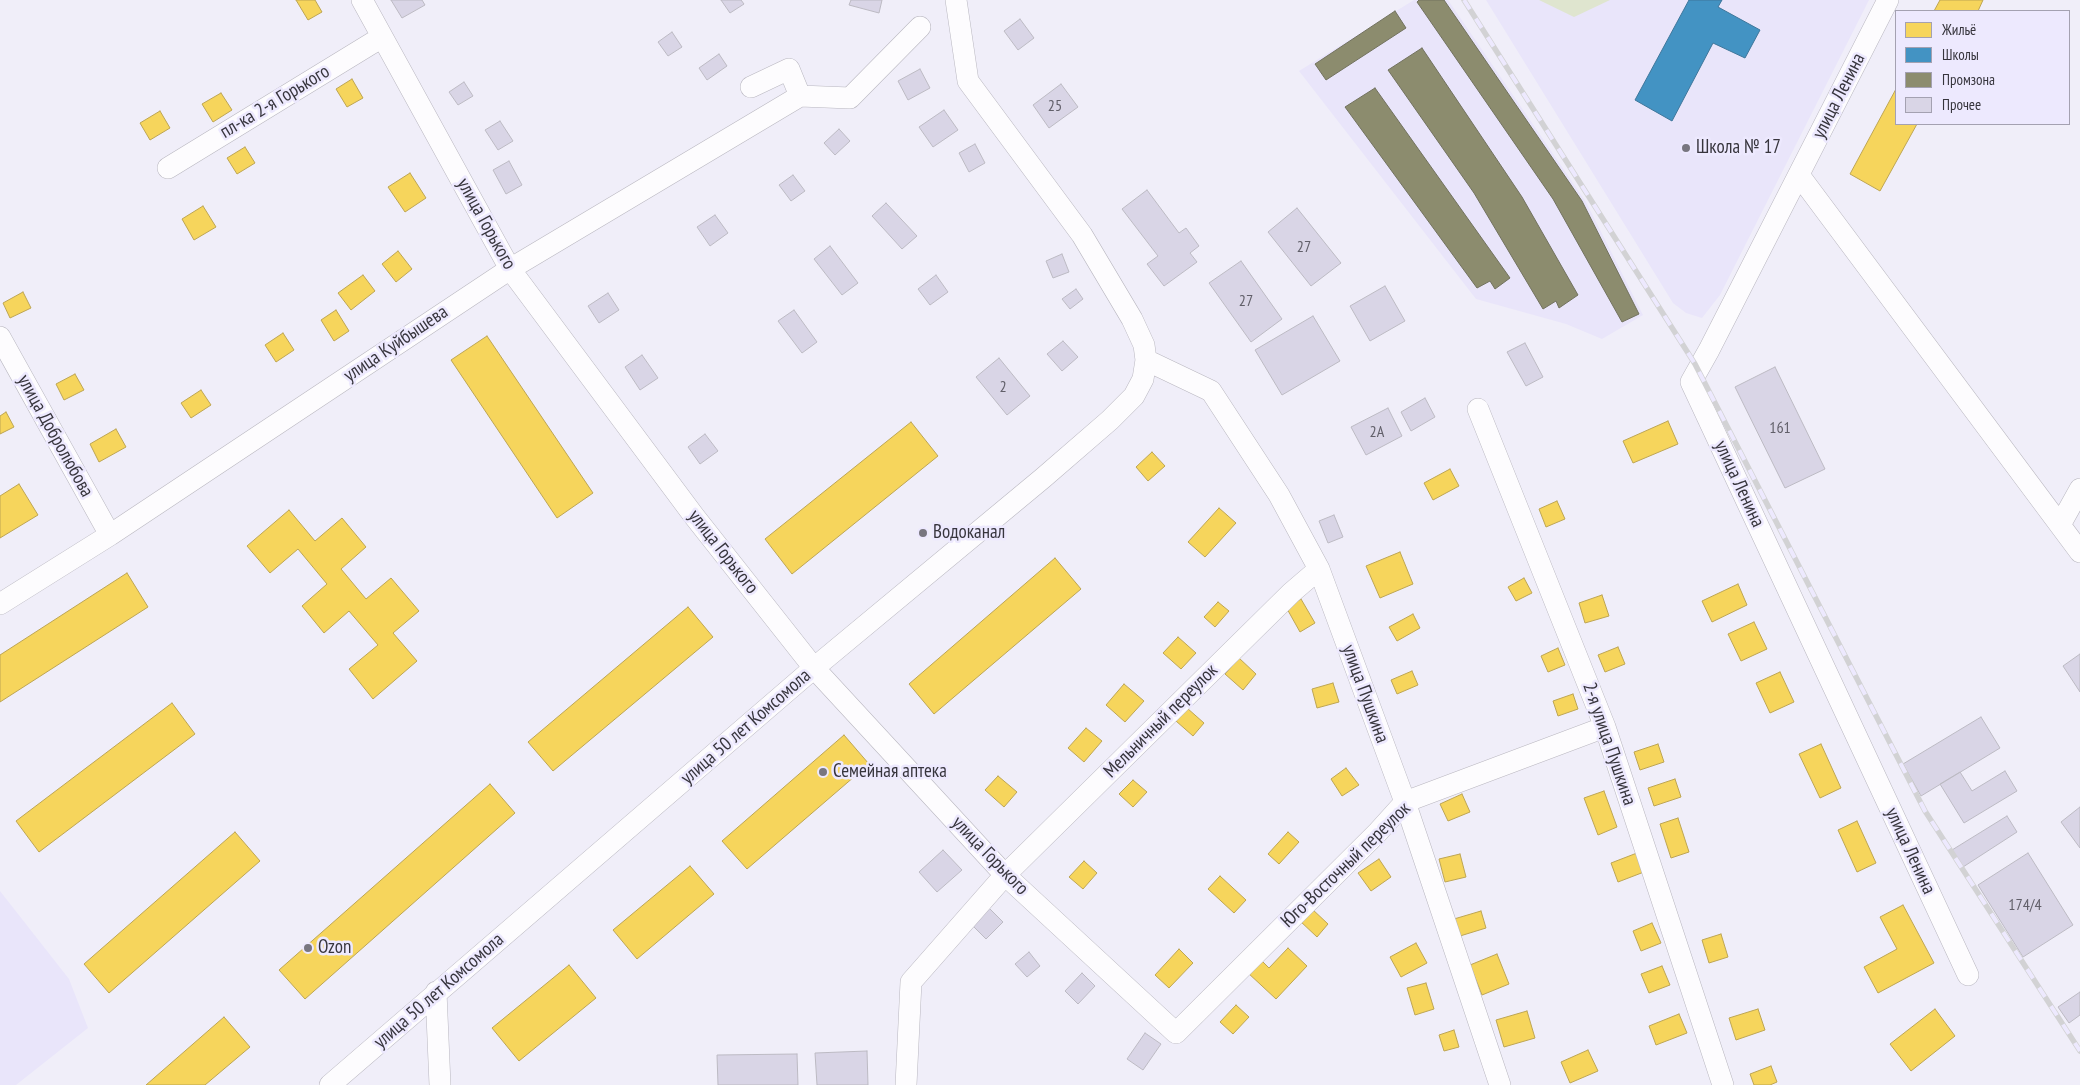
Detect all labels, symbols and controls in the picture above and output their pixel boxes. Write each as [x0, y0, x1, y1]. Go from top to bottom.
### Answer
legend [1895, 10, 2070, 125]
text: Жильё [1942, 20, 1976, 39]
text: Школы [1942, 45, 1979, 64]
street label: улица Ленина [1808, 49, 1870, 143]
street label: пл-ка 2-я Горького [216, 60, 334, 144]
text: Промзона [1942, 70, 1995, 89]
text: Прочее [1942, 95, 1981, 114]
house number: 25 [1048, 96, 1062, 116]
place label: Школа № 17 [1696, 137, 1781, 159]
marker: Школа № 17 [1680, 142, 1692, 154]
street label: улица Горького [452, 174, 520, 274]
house number: 27 [1297, 237, 1311, 257]
house number: 27 [1239, 291, 1253, 311]
street label: улица Куйбышева [340, 301, 452, 387]
street label: улица Добролюбова [12, 371, 98, 501]
house number: 2 [999, 377, 1007, 397]
house number: 161 [1769, 418, 1791, 438]
house number: 2А [1370, 422, 1384, 442]
street label: улица Ленина [1709, 437, 1769, 531]
street label: улица Горького [683, 505, 763, 599]
place label: Водоканал [933, 522, 1005, 544]
marker: Водоканал [917, 527, 929, 539]
street label: улица Пушкина [1337, 642, 1393, 746]
street label: Мельничный переулок [1099, 659, 1223, 783]
street label: улица 50 лет Комсомола [676, 664, 816, 790]
street label: 2-я улица Пушкина [1577, 680, 1641, 808]
place label: Семейная аптека [833, 761, 947, 783]
marker: Семейная аптека [817, 766, 829, 778]
street label: Юго-Восточный переулок [1277, 797, 1415, 933]
street label: улица Ленина [1880, 804, 1940, 898]
street label: улица Горького [947, 812, 1033, 900]
house number: 174/4 [2008, 895, 2042, 915]
street label: улица 50 лет Комсомола [369, 928, 509, 1054]
place label: Ozon [318, 937, 351, 959]
marker: Ozon [302, 942, 314, 954]

